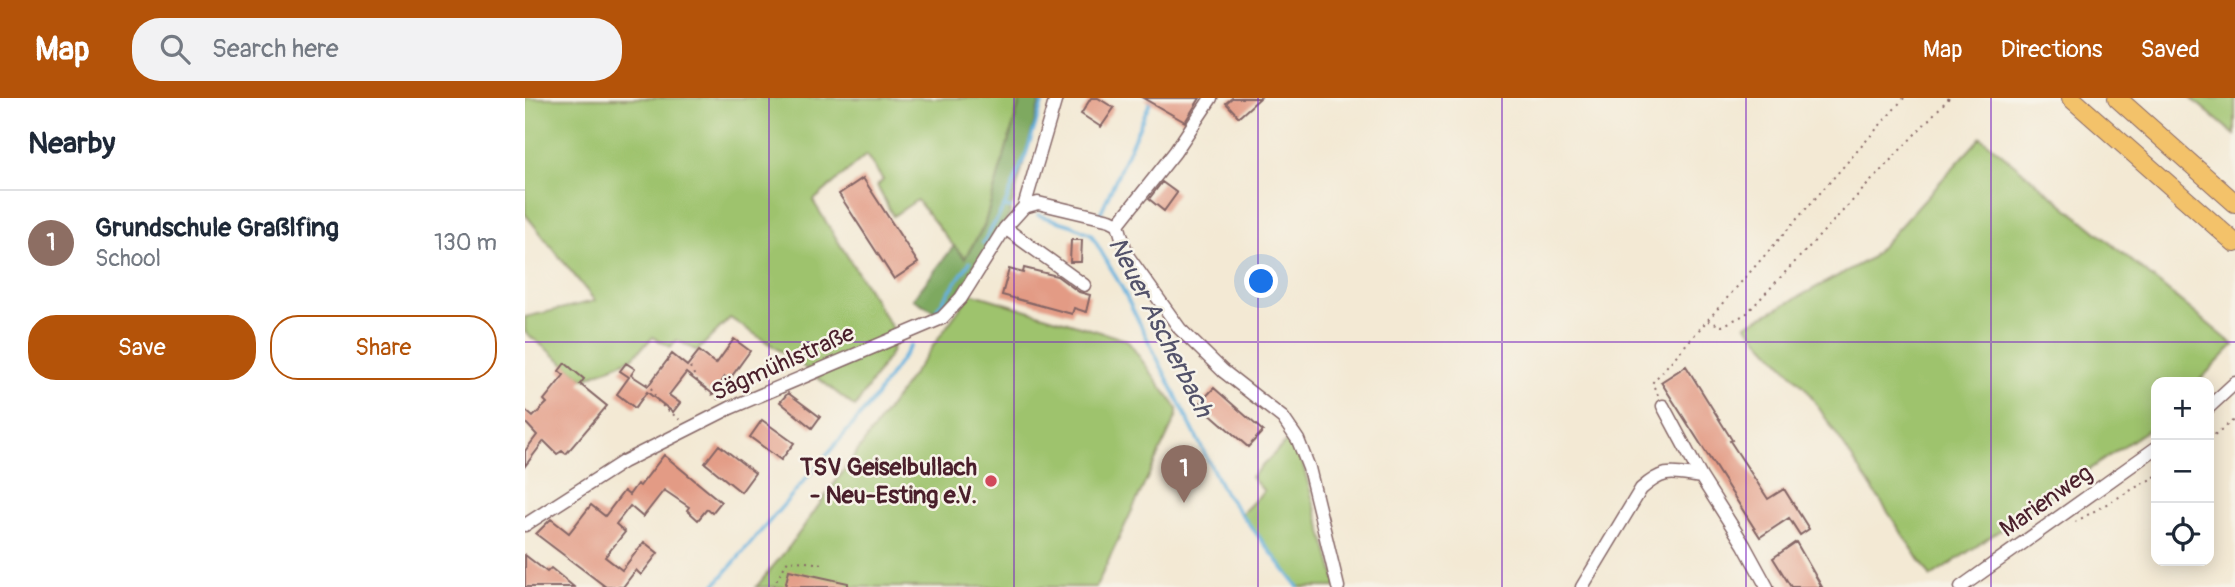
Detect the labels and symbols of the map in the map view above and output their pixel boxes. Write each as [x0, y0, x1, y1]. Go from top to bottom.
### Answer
water label: Neuer Ascherbach [1101, 232, 1220, 424]
your location [1244, 264, 1278, 298]
street label: Sägmühlstraße [707, 319, 859, 407]
pin: 1 [1161, 445, 1207, 503]
place label: TSV Geiselbullach - Neu-Esting e.V. [799, 453, 977, 510]
street label: Marienweg [1994, 459, 2098, 543]
marker: TSV Geiselbullach - Neu-Esting e.V. [983, 473, 999, 489]

